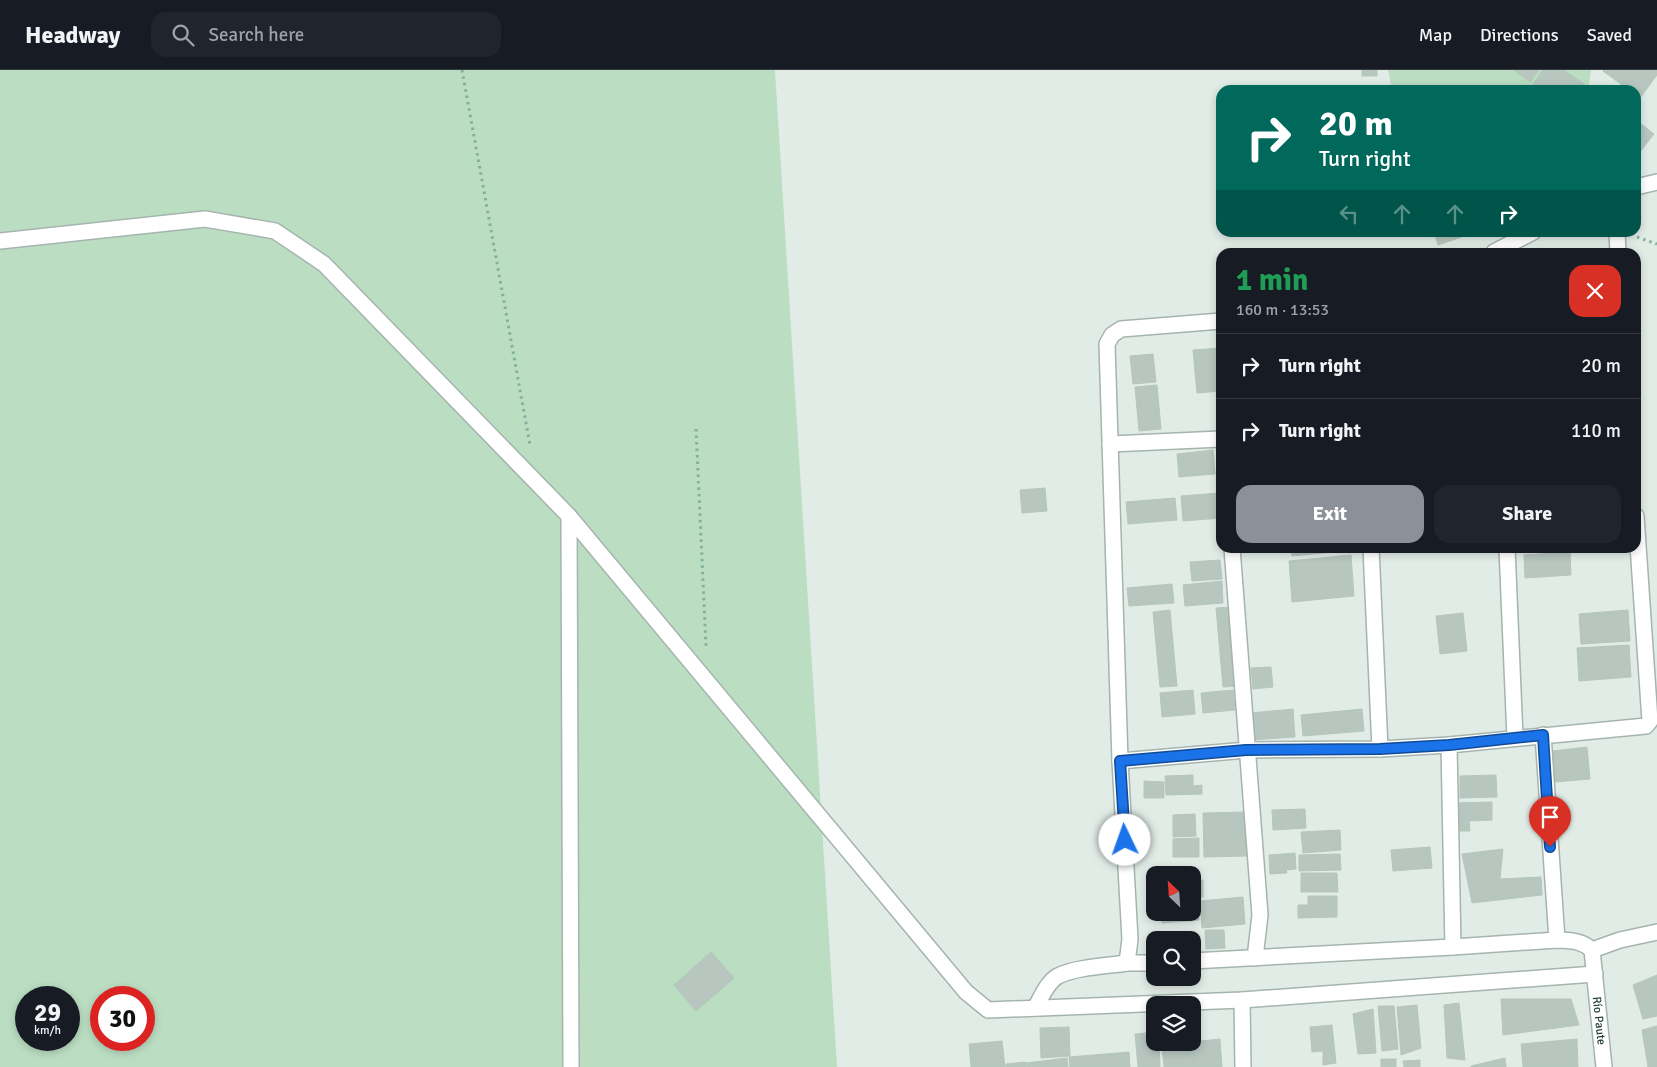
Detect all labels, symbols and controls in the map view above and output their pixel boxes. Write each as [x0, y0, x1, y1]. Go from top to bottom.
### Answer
search box [151, 12, 501, 57]
text: Headway [25, 20, 121, 50]
icon: search [169, 21, 197, 49]
text: Search here [209, 23, 304, 47]
text: Map [1419, 24, 1452, 46]
text: Directions [1480, 24, 1559, 46]
text: Saved [1587, 24, 1632, 46]
text: 20 m [1319, 102, 1393, 145]
icon: right [1236, 105, 1301, 170]
text: Turn right [1319, 145, 1411, 172]
icon: left [1335, 200, 1363, 228]
icon: ahead [1388, 200, 1416, 228]
icon: ahead [1441, 200, 1469, 228]
icon: right [1494, 200, 1522, 228]
text: 1 min [1236, 262, 1308, 299]
button: close [1569, 265, 1621, 317]
text: 160 m · 13:53 [1236, 300, 1329, 320]
icon: right [1236, 352, 1264, 380]
text: Turn right [1279, 354, 1361, 378]
text: 20 m [1581, 354, 1621, 378]
icon: right [1236, 417, 1264, 445]
text: Turn right [1279, 419, 1361, 443]
text: 110 m [1571, 419, 1621, 443]
button: Exit [1236, 485, 1424, 543]
button: Share [1434, 485, 1621, 543]
pin [1529, 796, 1571, 847]
icon: arrive [1536, 803, 1564, 831]
position arrow [1098, 813, 1150, 865]
north arrow [1146, 866, 1201, 921]
map controls [1146, 866, 1201, 1051]
button: search [1146, 931, 1201, 986]
speed limit sign: 30 [90, 986, 155, 1051]
button: layers [1146, 996, 1201, 1051]
street label: Río Paute [1589, 996, 1609, 1046]
text: 29 [34, 997, 61, 1028]
text: km/h [34, 1023, 61, 1038]

